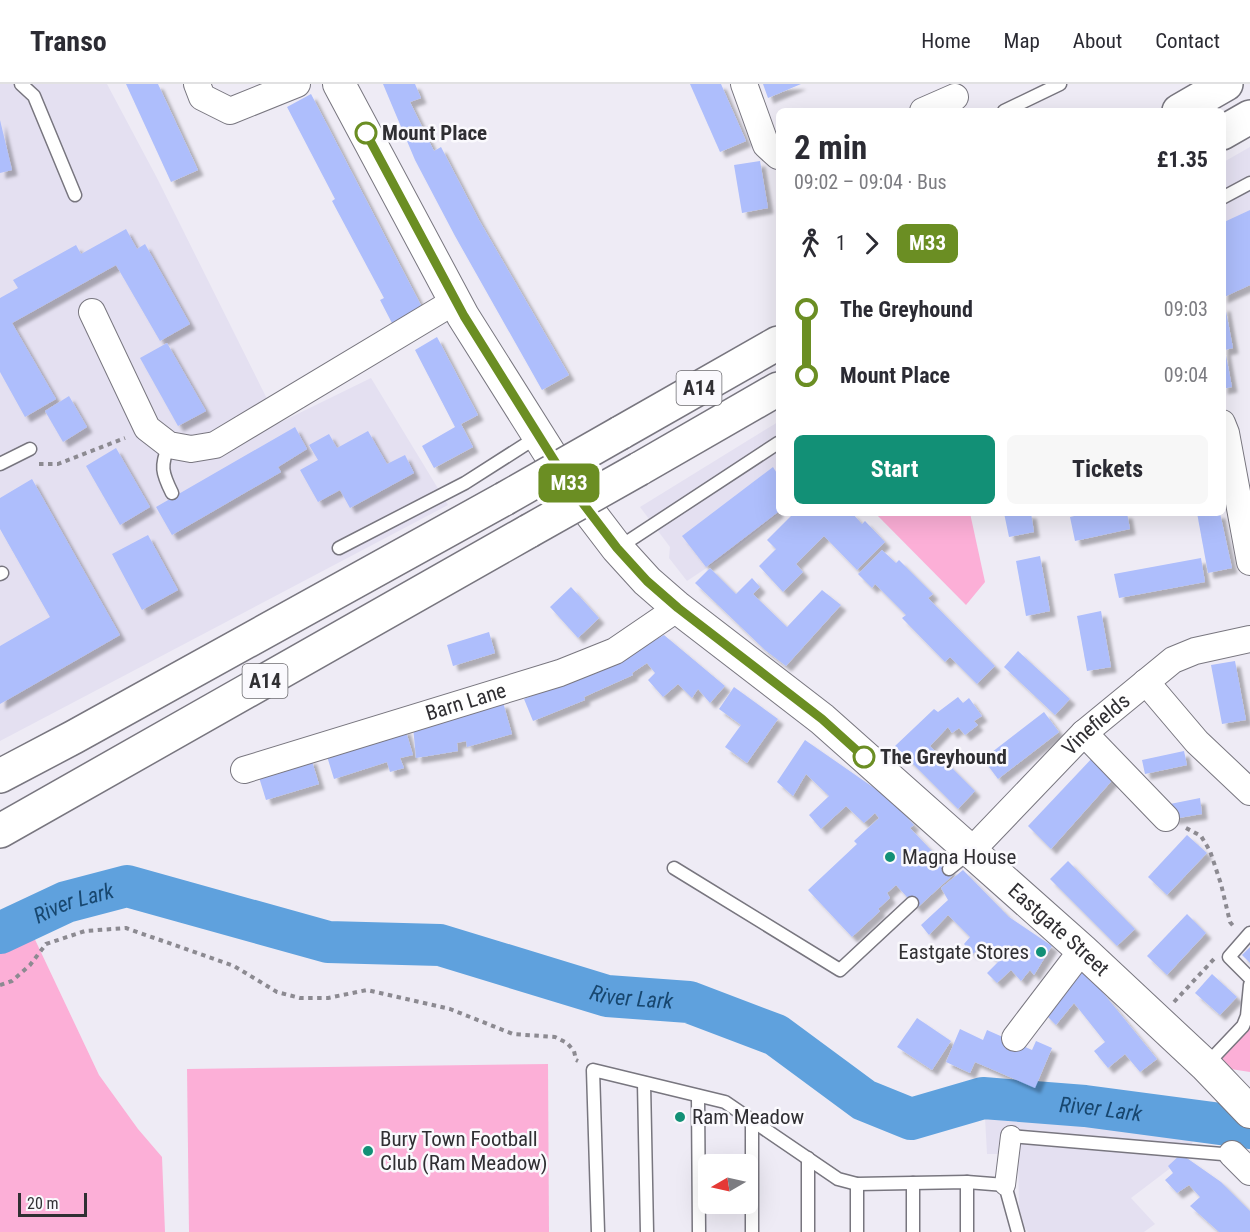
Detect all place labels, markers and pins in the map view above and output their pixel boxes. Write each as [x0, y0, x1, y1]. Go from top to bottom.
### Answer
place label: Mount Place [382, 121, 487, 145]
marker: Mount Place [355, 122, 377, 144]
place label: The Greyhound [880, 745, 1007, 769]
marker: The Greyhound [853, 746, 875, 768]
place label: Magna House [902, 845, 1017, 869]
marker: Magna House [883, 850, 897, 864]
place label: Eastgate Stores [898, 940, 1029, 964]
marker: Eastgate Stores [1034, 945, 1048, 959]
place label: Ram Meadow [692, 1105, 805, 1129]
marker: Ram Meadow [673, 1110, 687, 1124]
place label: Bury Town Football Club (Ram Meadow) [380, 1127, 548, 1175]
marker: Bury Town Football Club (Ram Meadow) [361, 1144, 375, 1158]

